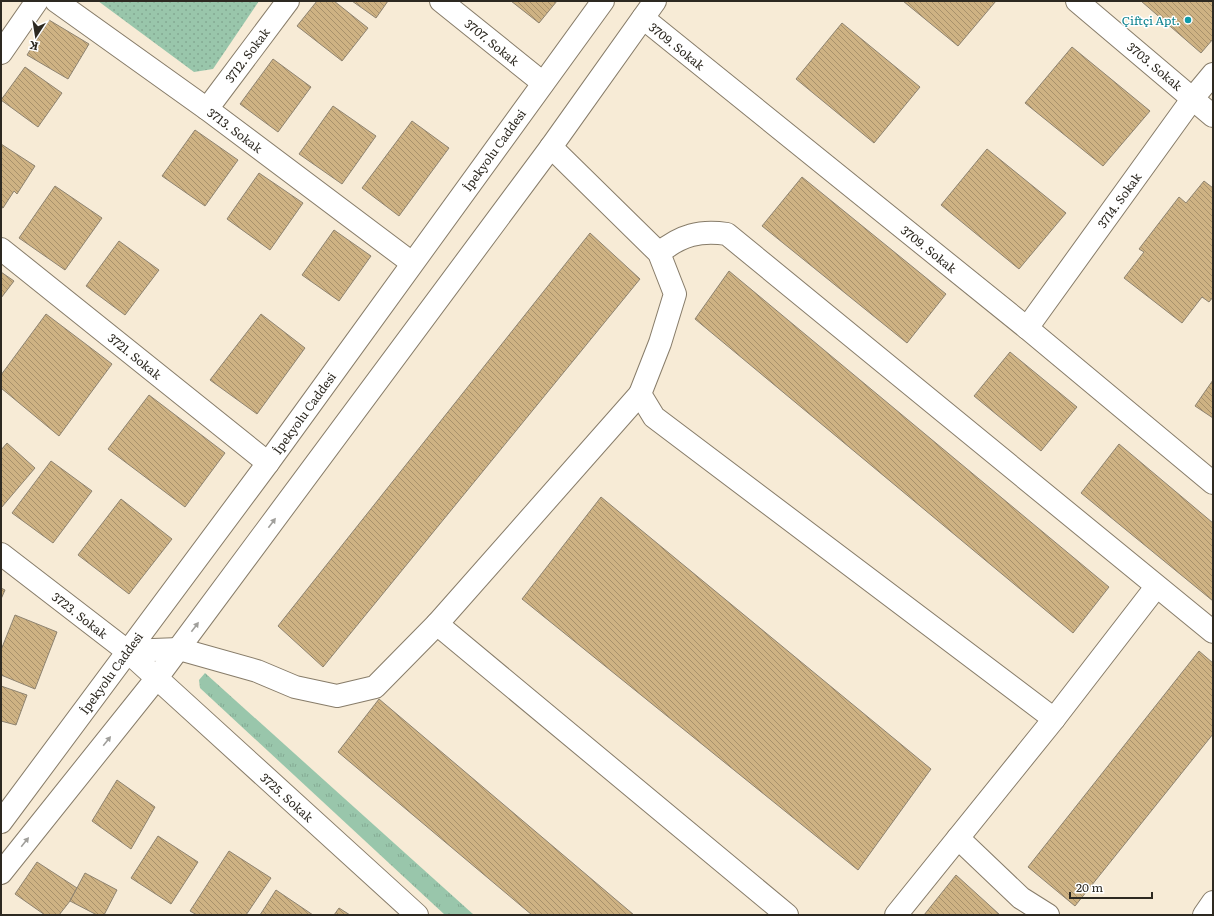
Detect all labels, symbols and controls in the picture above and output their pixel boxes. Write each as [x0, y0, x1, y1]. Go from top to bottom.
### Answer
place label: Çiftçi Apt. [1122, 11, 1180, 29]
street label: 3707. Sokak [461, 14, 524, 70]
marker: Çiftçi Apt. [1183, 15, 1193, 25]
north arrow [16, 16, 56, 56]
street label: 3709. Sokak [645, 18, 709, 74]
street label: 3712. Sokak [220, 23, 274, 86]
text: K [27, 38, 40, 55]
street label: 3703. Sokak [1124, 38, 1187, 95]
street label: 3713. Sokak [204, 103, 267, 157]
street label: İpekyolu Caddesi [458, 105, 530, 195]
street label: 3714. Sokak [1093, 168, 1146, 231]
street label: 3709. Sokak [897, 221, 961, 277]
street label: 3721. Sokak [104, 329, 166, 384]
street label: İpekyolu Caddesi [268, 368, 340, 458]
one-way arrow [268, 517, 277, 528]
street label: 3723. Sokak [48, 587, 112, 643]
one-way arrow [191, 622, 199, 633]
street label: İpekyolu Caddesi [75, 628, 147, 718]
one-way arrow [102, 735, 111, 746]
street label: 3725. Sokak [256, 768, 318, 826]
one-way arrow [21, 837, 30, 848]
scale bar [1070, 874, 1152, 900]
text: 20 m [1076, 878, 1103, 896]

